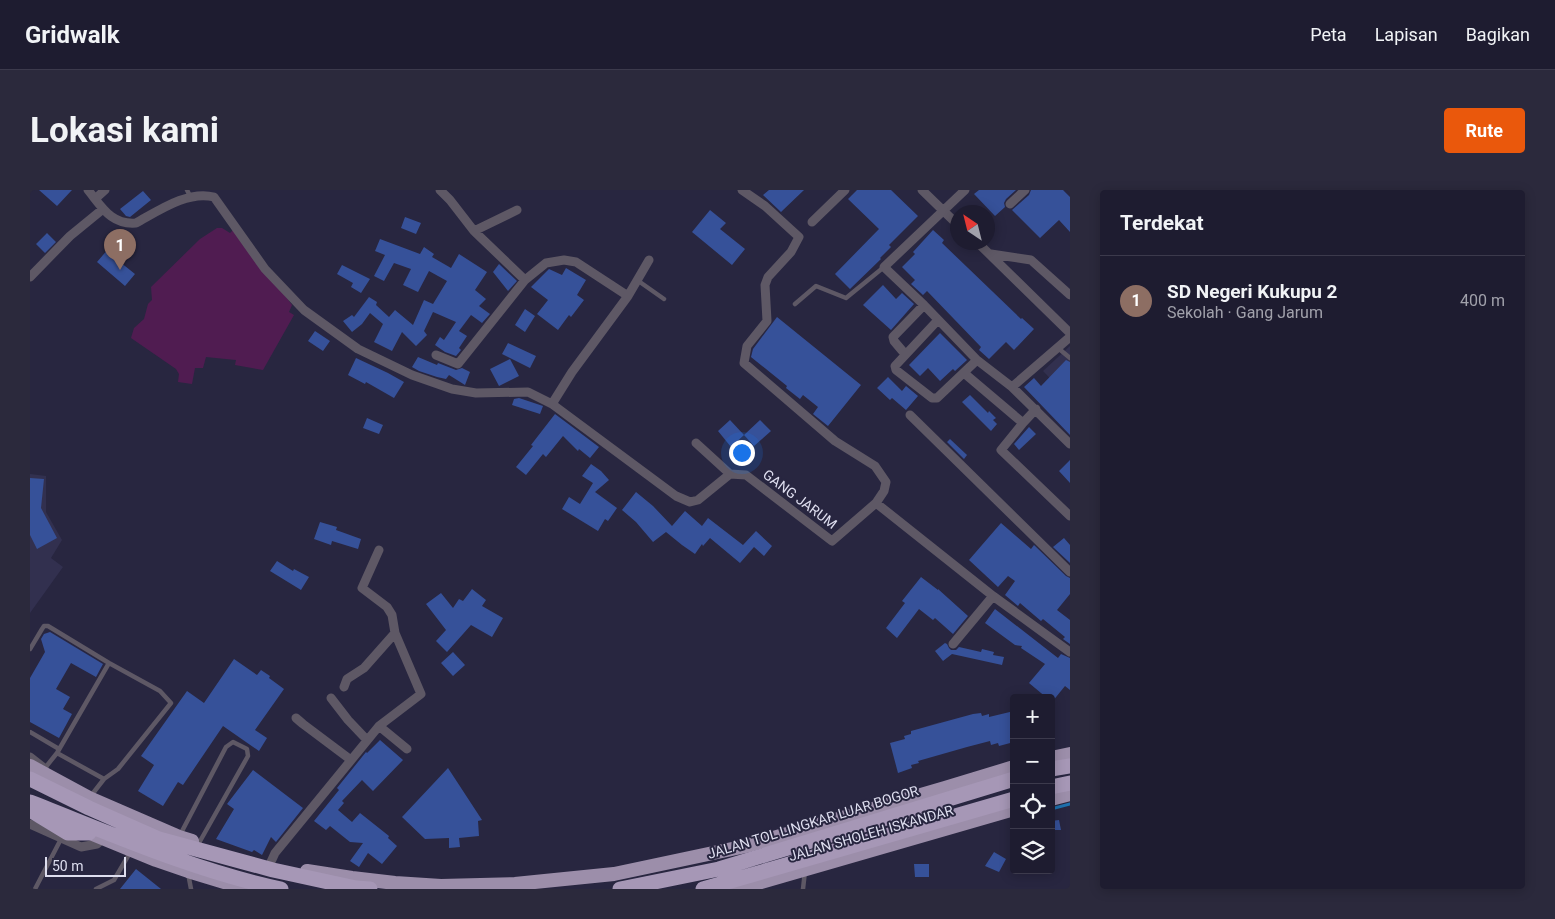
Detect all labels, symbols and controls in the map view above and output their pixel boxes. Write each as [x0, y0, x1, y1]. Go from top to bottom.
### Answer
text: Gridwalk [25, 21, 120, 49]
text: Peta [1310, 24, 1347, 45]
text: Lapisan [1375, 24, 1438, 45]
text: Bagikan [1466, 24, 1530, 45]
button: Rute [1444, 108, 1525, 153]
text: Lokasi kami [30, 110, 219, 151]
north arrow [950, 205, 995, 250]
text: Terdekat [1120, 211, 1204, 235]
pin: 1 [104, 229, 136, 270]
text: SD Negeri Kukupu 2 [1167, 280, 1338, 303]
text: 1 [1131, 291, 1141, 310]
text: 400 m [1460, 291, 1505, 310]
text: Sekolah · Gang Jarum [1167, 303, 1323, 322]
your location [729, 440, 755, 466]
street label: GANG JARUM [760, 466, 840, 532]
map controls [1010, 694, 1055, 874]
button: + [1010, 694, 1055, 739]
button: − [1010, 739, 1055, 784]
street label: JALAN TOL LINGKAR LUAR BOGOR [706, 782, 921, 862]
button: locate [1010, 784, 1055, 829]
street label: JALAN SHOLEH ISKANDAR [787, 802, 956, 864]
button: layers [1010, 829, 1055, 874]
scale bar [45, 854, 126, 877]
text: 50 m [52, 858, 84, 874]

